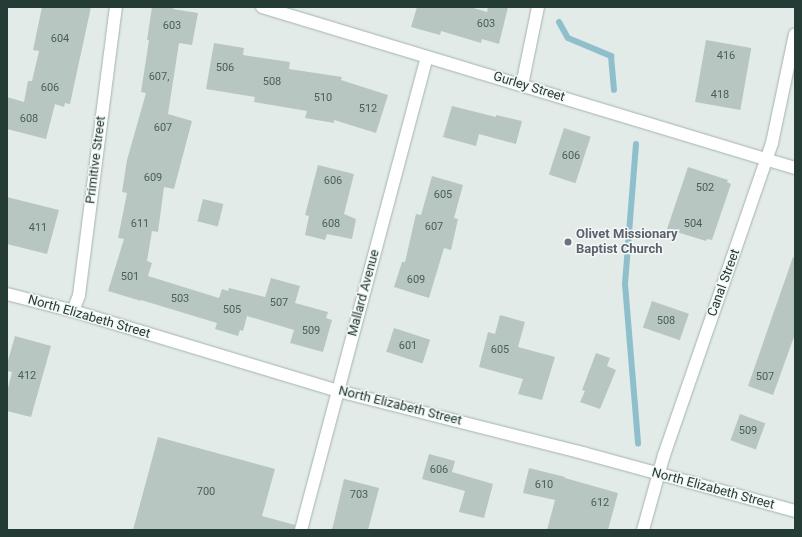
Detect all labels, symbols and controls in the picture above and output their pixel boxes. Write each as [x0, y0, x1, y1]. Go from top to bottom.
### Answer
house number: 603 [477, 17, 495, 31]
house number: 603 [163, 19, 181, 33]
house number: 604 [51, 32, 69, 46]
house number: 416 [717, 49, 735, 63]
house number: 506 [216, 61, 234, 75]
street label: Gurley Street [491, 69, 567, 105]
house number: 607, [149, 70, 169, 84]
house number: 508 [263, 75, 281, 89]
house number: 606 [41, 81, 59, 95]
house number: 418 [711, 88, 729, 102]
house number: 510 [314, 91, 332, 105]
house number: 512 [359, 102, 377, 116]
house number: 608 [20, 112, 38, 126]
street label: Primitive Street [83, 115, 109, 205]
house number: 607 [154, 121, 172, 135]
house number: 606 [562, 149, 580, 163]
house number: 609 [144, 171, 162, 185]
house number: 606 [324, 174, 342, 188]
house number: 502 [696, 181, 714, 195]
house number: 605 [434, 188, 452, 202]
house number: 611 [131, 217, 149, 231]
house number: 608 [322, 217, 340, 231]
house number: 504 [684, 217, 702, 231]
house number: 607 [425, 220, 443, 234]
house number: 411 [29, 221, 47, 235]
place label: Olivet Missionary Baptist Church [576, 227, 678, 258]
marker: Olivet Missionary Baptist Church [563, 237, 573, 247]
street label: Canal Street [705, 247, 743, 319]
street label: Mallard Avenue [345, 248, 383, 338]
house number: 501 [121, 270, 139, 284]
house number: 609 [407, 273, 425, 287]
street label: North Elizabeth Street [26, 292, 152, 342]
house number: 503 [171, 292, 189, 306]
house number: 507 [270, 296, 288, 310]
house number: 505 [223, 303, 241, 317]
house number: 508 [657, 314, 675, 328]
house number: 509 [302, 324, 320, 338]
house number: 601 [399, 339, 417, 353]
house number: 605 [491, 343, 509, 357]
house number: 412 [18, 369, 36, 383]
house number: 507 [756, 370, 774, 384]
street label: North Elizabeth Street [337, 383, 463, 429]
house number: 509 [739, 424, 757, 438]
house number: 606 [430, 463, 448, 477]
street label: North Elizabeth Street [650, 465, 776, 513]
house number: 610 [535, 478, 553, 492]
house number: 700 [197, 485, 215, 499]
house number: 703 [350, 488, 368, 502]
house number: 612 [591, 496, 609, 510]

